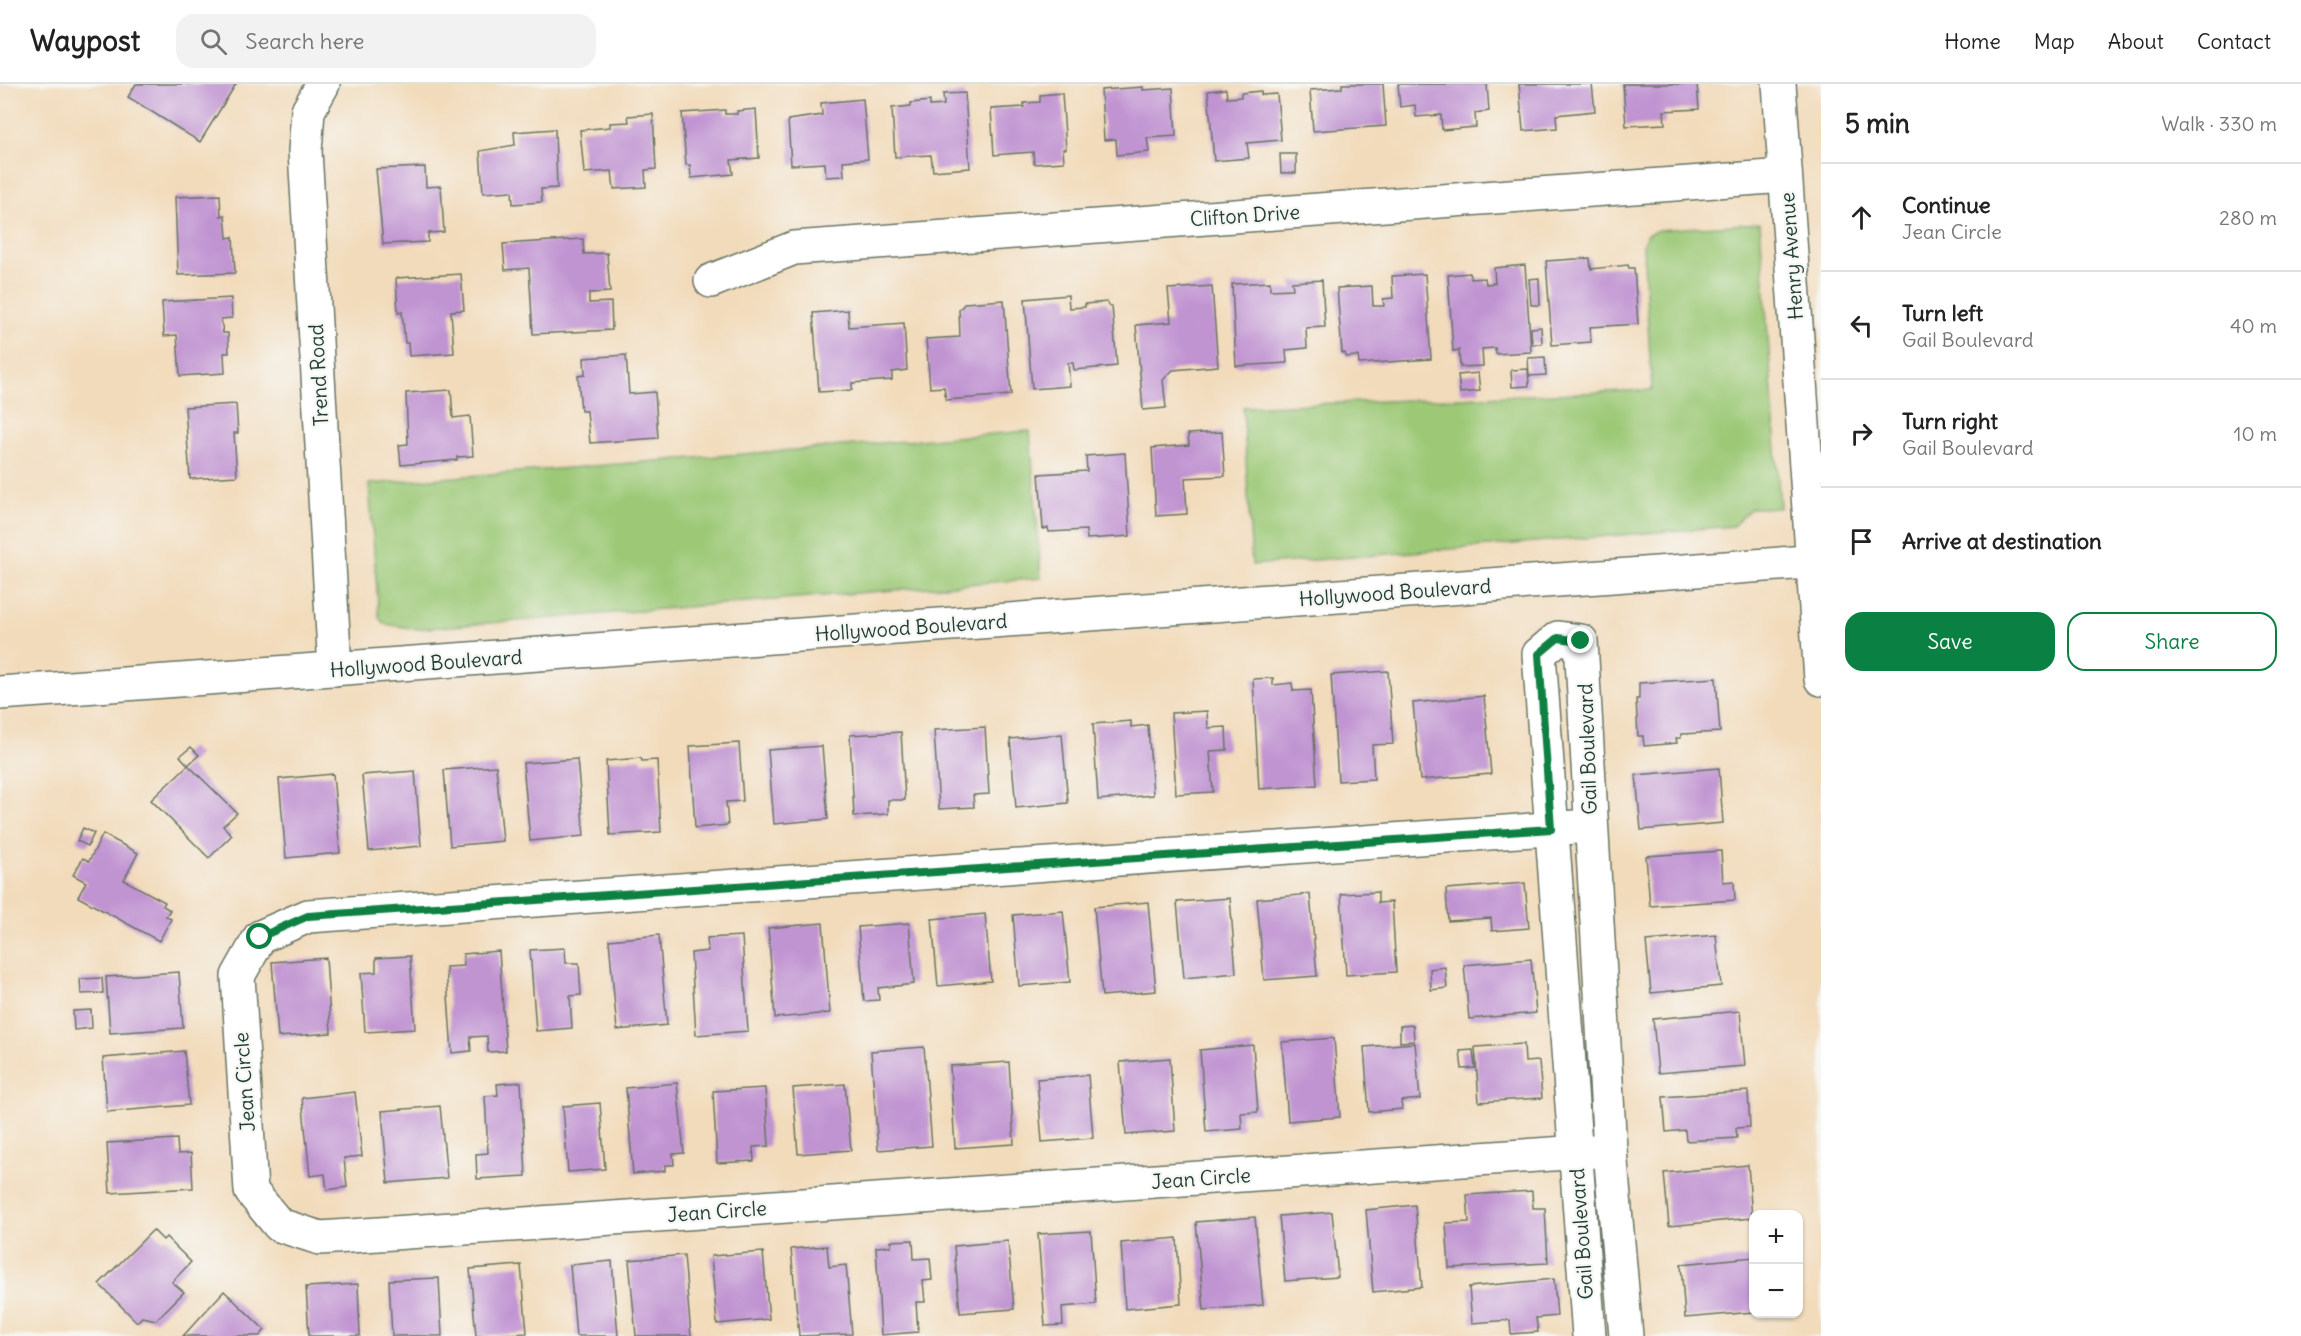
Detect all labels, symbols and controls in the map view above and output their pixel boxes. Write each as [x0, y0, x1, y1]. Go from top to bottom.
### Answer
search box [176, 14, 596, 68]
text: Waypost [30, 23, 140, 59]
icon: search [197, 25, 230, 58]
text: Search here [245, 27, 364, 55]
text: Home [1944, 28, 2001, 55]
text: Map [2034, 28, 2075, 55]
text: About [2108, 28, 2164, 55]
text: Contact [2197, 28, 2271, 55]
text: 5 min [1845, 107, 1910, 140]
text: Walk · 330 m [2161, 111, 2277, 136]
street label: Henry Avenue [1774, 191, 1808, 321]
text: Continue [1902, 191, 1991, 219]
street label: Clifton Drive [1189, 199, 1301, 231]
icon: ahead [1845, 201, 1878, 234]
text: 280 m [2219, 205, 2277, 230]
text: Jean Circle [1902, 219, 2002, 244]
text: Turn left [1902, 299, 1983, 327]
icon: left [1845, 309, 1878, 342]
text: 40 m [2230, 313, 2277, 338]
street label: Trend Road [303, 323, 333, 427]
text: Gail Boulevard [1902, 327, 2034, 352]
text: Turn right [1902, 407, 1998, 435]
icon: right [1845, 417, 1878, 450]
text: 10 m [2234, 421, 2277, 446]
text: Gail Boulevard [1902, 435, 2034, 460]
icon: arrive [1845, 525, 1878, 558]
text: Arrive at destination [1902, 527, 2102, 555]
street label: Hollywood Boulevard [1298, 573, 1492, 611]
street label: Hollywood Boulevard [814, 608, 1008, 646]
button: Save [1845, 612, 2055, 671]
button: Share [2067, 612, 2277, 671]
route end [1567, 627, 1593, 653]
street label: Hollywood Boulevard [329, 644, 523, 682]
street label: Gail Boulevard [1572, 683, 1602, 815]
route start [246, 923, 272, 949]
street label: Jean Circle [228, 1031, 260, 1133]
street label: Jean Circle [1150, 1162, 1252, 1194]
street label: Gail Boulevard [1564, 1167, 1598, 1301]
street label: Jean Circle [666, 1195, 768, 1227]
map controls [1749, 1210, 1803, 1318]
button: + [1749, 1210, 1803, 1264]
button: − [1749, 1264, 1803, 1318]

